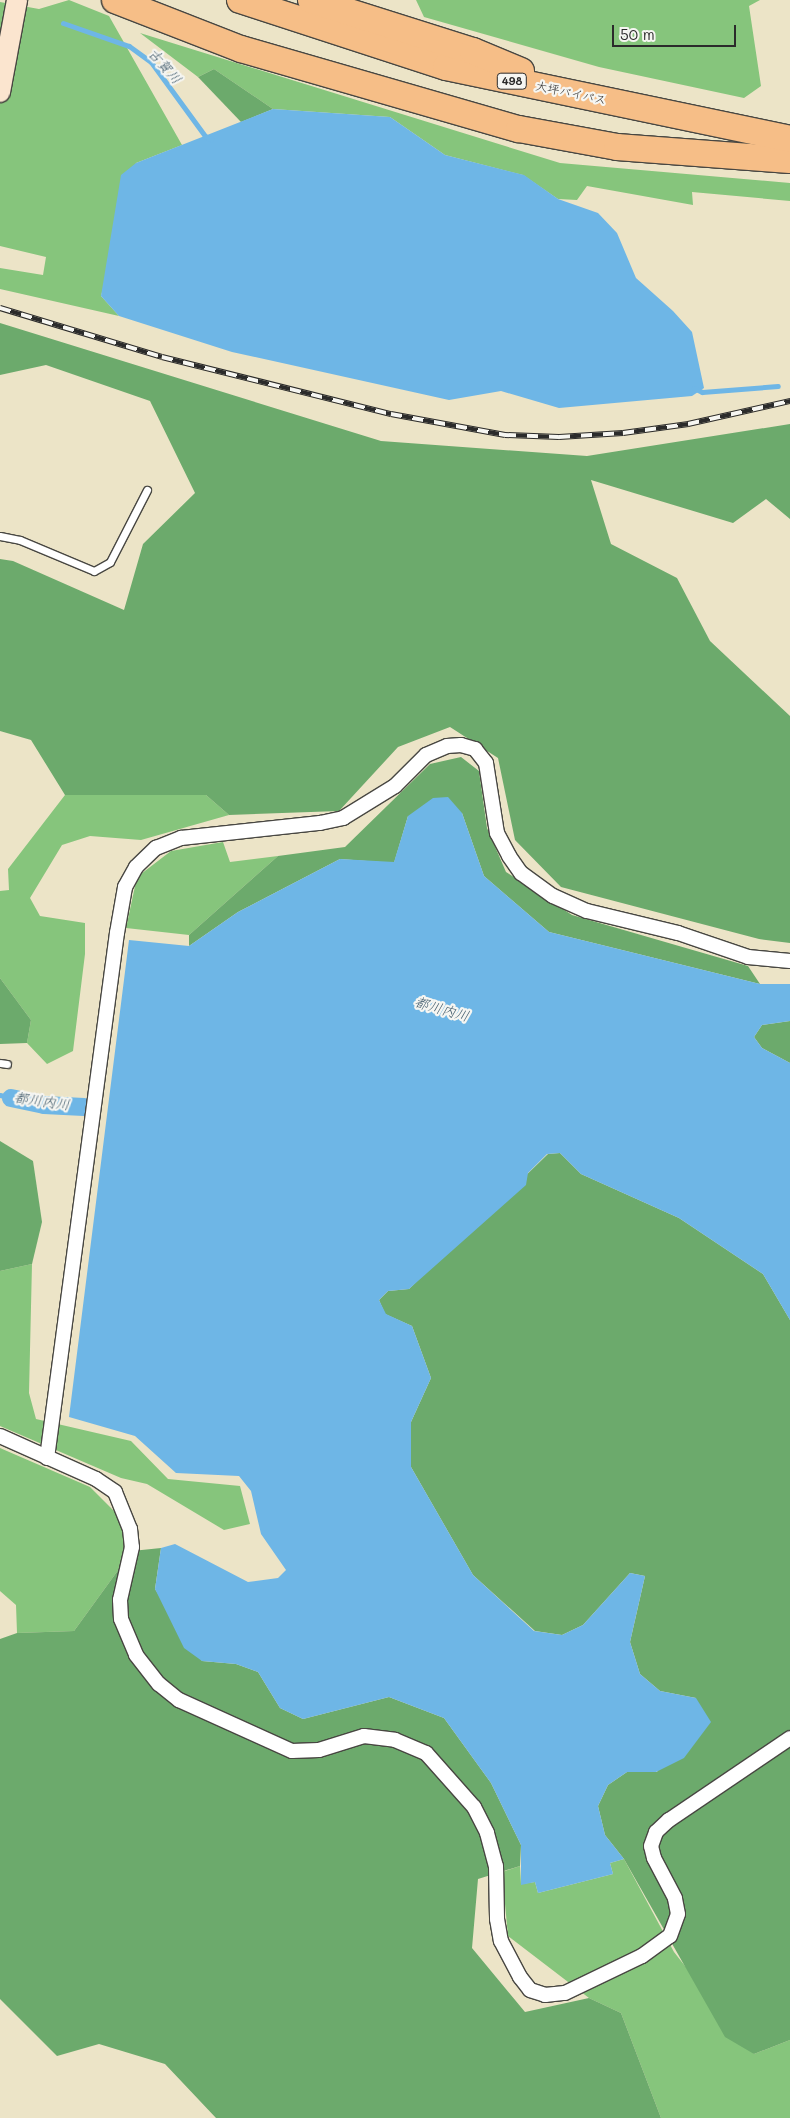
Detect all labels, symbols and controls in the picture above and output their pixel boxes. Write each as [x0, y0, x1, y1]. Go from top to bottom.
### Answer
scale bar [615, 15, 739, 47]
text: 50 m [620, 24, 655, 44]
water label: 古賀川 [145, 45, 185, 87]
road number: 498 [496, 72, 528, 90]
street label: 大坪バイパス [534, 78, 608, 108]
water label: 都川内川 [413, 993, 471, 1025]
water label: 都川内川 [13, 1089, 71, 1113]

